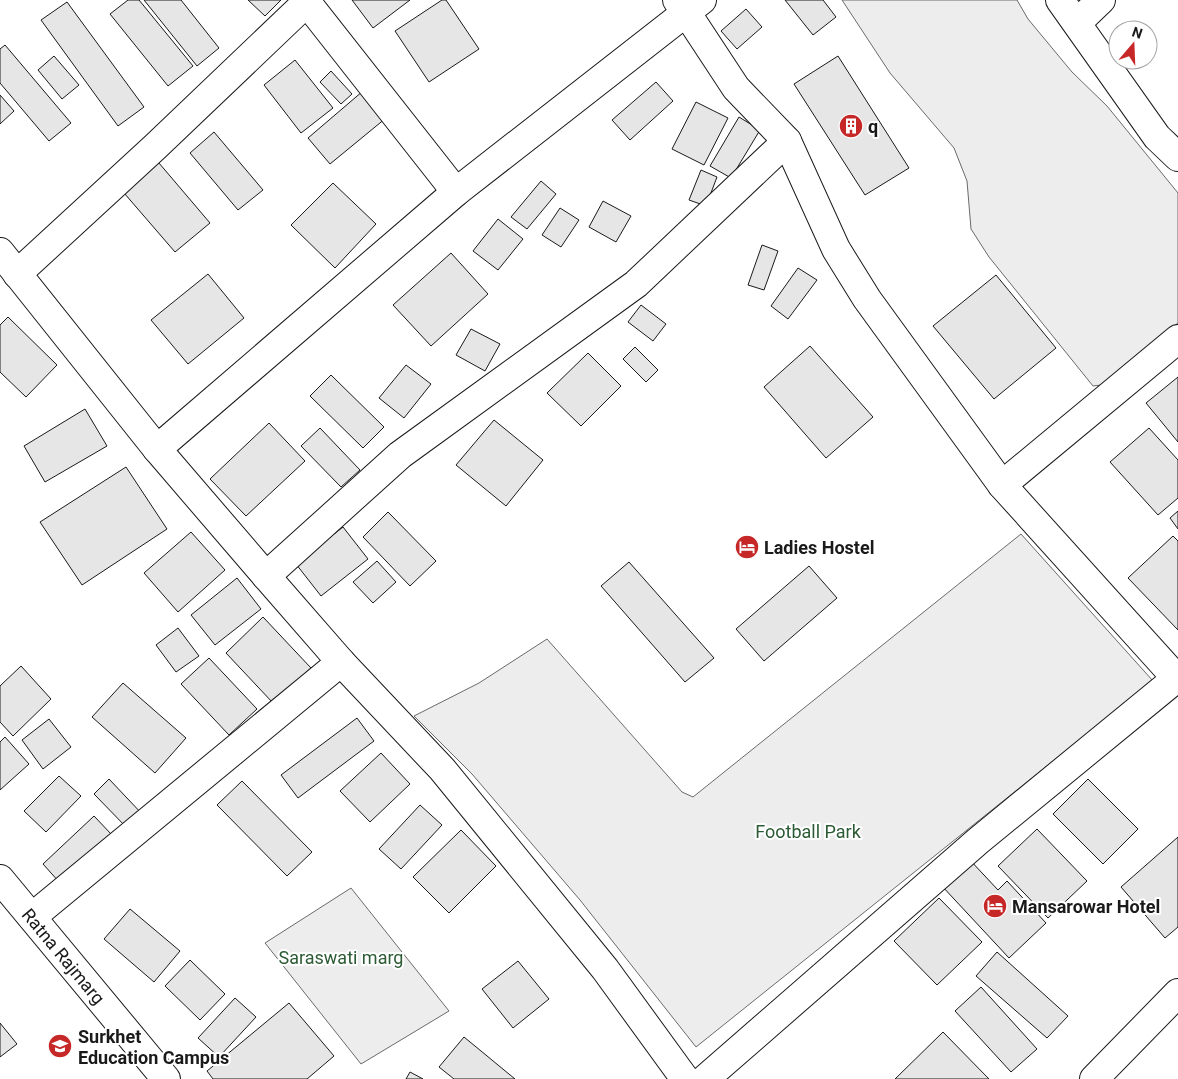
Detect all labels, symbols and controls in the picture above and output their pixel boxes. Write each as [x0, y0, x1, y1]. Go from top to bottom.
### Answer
north arrow [1108, 20, 1158, 70]
text: N [1130, 24, 1145, 42]
building icon: q [838, 113, 864, 139]
place label: q [868, 116, 878, 137]
hotel icon: Ladies Hostel [734, 534, 760, 560]
place label: Ladies Hostel [764, 537, 874, 558]
park label: Football Park [755, 821, 862, 842]
hotel icon: Mansarowar Hotel [982, 893, 1008, 919]
place label: Mansarowar Hotel [1012, 896, 1160, 917]
street label: Ratna Rajmarg [18, 904, 110, 1008]
park label: Saraswati marg [279, 947, 403, 968]
place label: Surkhet Education Campus [78, 1026, 229, 1068]
school or university icon: Surkhet Education Campus [47, 1033, 73, 1059]

